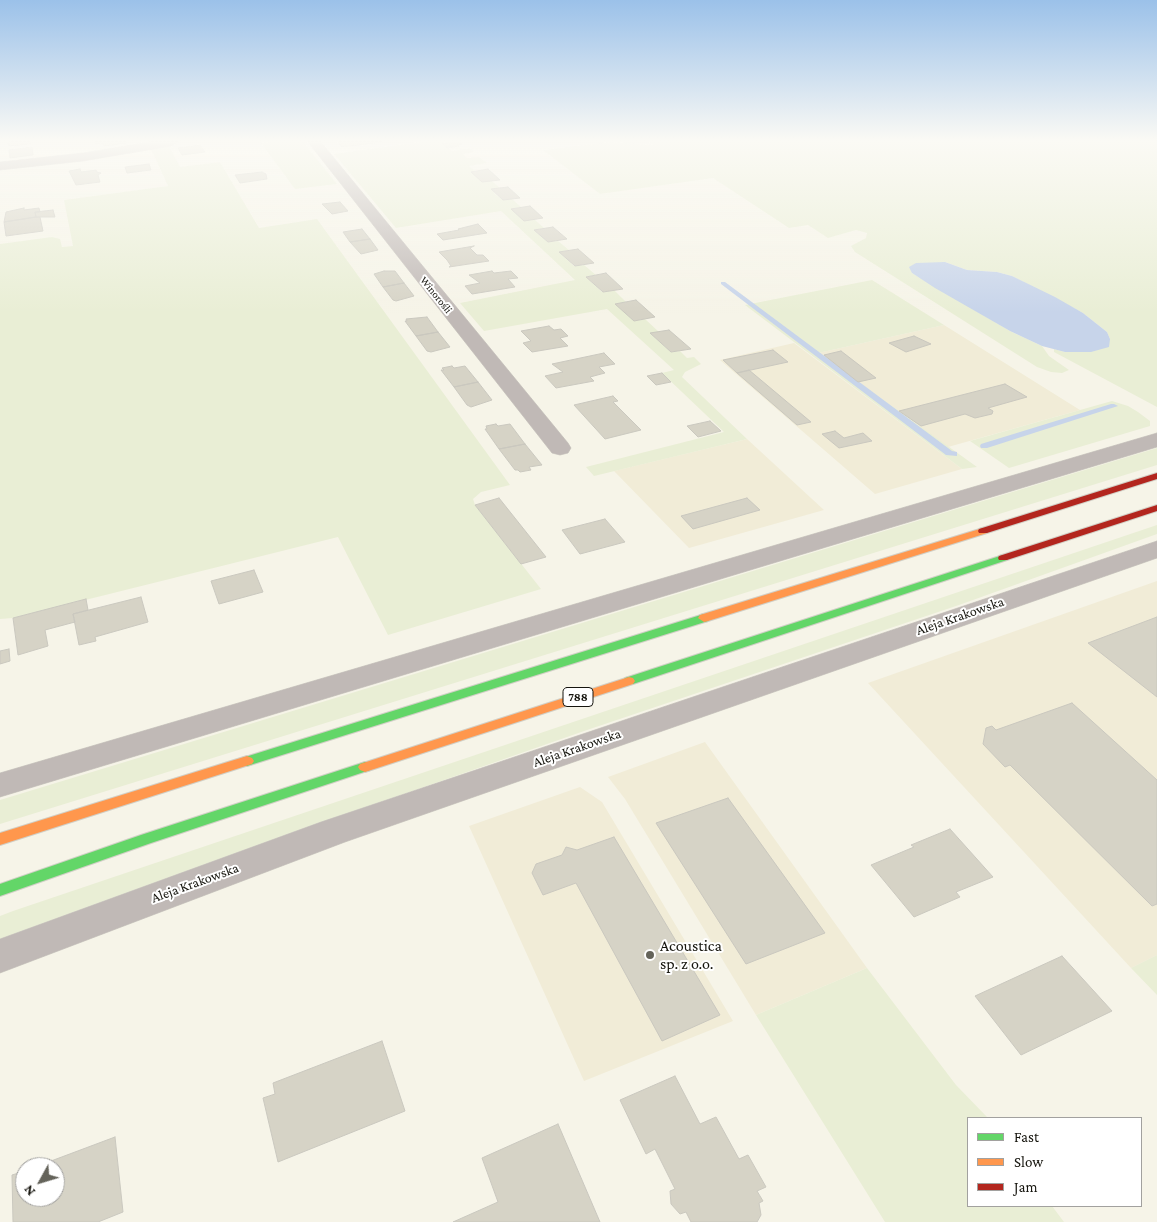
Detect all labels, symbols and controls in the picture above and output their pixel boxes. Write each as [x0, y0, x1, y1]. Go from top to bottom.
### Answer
street label: Winorośli [417, 274, 455, 316]
street label: Aleja Krakowska [914, 593, 1006, 639]
road number: 788 [563, 688, 593, 706]
street label: Aleja Krakowska [531, 725, 623, 771]
street label: Aleja Krakowska [149, 859, 241, 907]
place label: Acoustica sp. z o.o. [660, 936, 722, 974]
marker: Acoustica sp. z o.o. [644, 949, 656, 961]
legend [967, 1117, 1142, 1207]
text: Fast [1014, 1129, 1039, 1145]
text: Slow [1014, 1154, 1043, 1170]
north arrow [15, 1157, 65, 1207]
text: Jam [1014, 1179, 1037, 1195]
text: N [20, 1182, 38, 1200]

